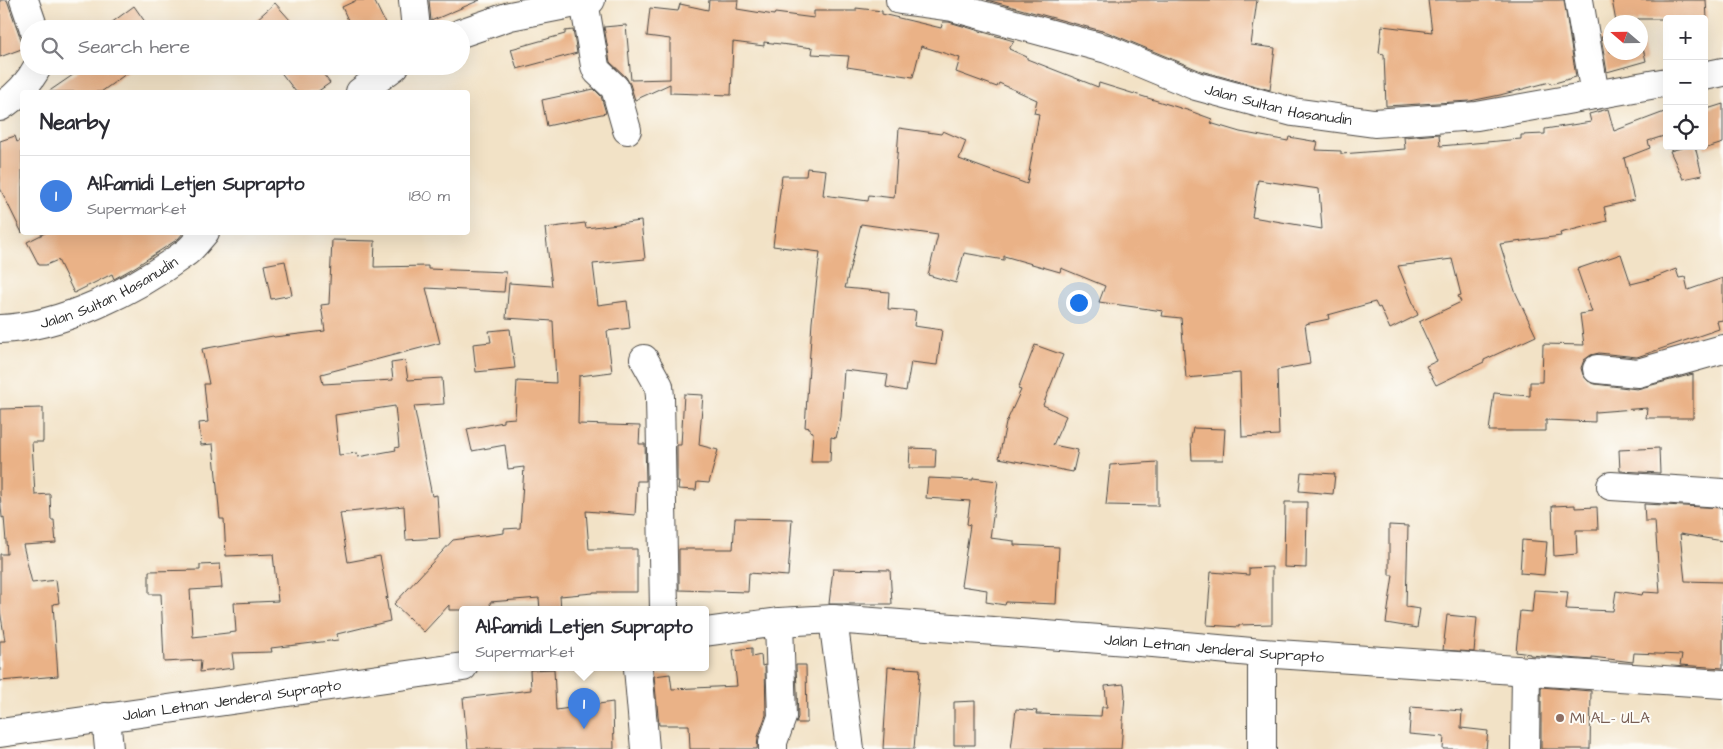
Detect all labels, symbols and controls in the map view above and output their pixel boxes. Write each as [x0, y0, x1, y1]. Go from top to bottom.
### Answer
north arrow [1603, 15, 1648, 60]
map controls [1663, 15, 1708, 150]
button: + [1663, 15, 1708, 60]
search box [20, 20, 470, 75]
icon: search [38, 34, 66, 62]
text: Search here [78, 34, 190, 61]
button: − [1663, 60, 1708, 105]
street label: Jalan Sultan Hasanudin [1202, 78, 1354, 130]
button: locate [1663, 105, 1708, 150]
text: Nearby [40, 108, 110, 137]
text: Alfamidi Letjen Suprapto [87, 171, 304, 198]
text: 1 [55, 185, 57, 207]
text: 180 m [409, 185, 450, 207]
text: Supermarket [87, 198, 186, 220]
street label: Jalan Sultan Hasanudin [38, 251, 182, 334]
your location [1066, 290, 1092, 316]
popup [459, 606, 709, 671]
text: Alfamidi Letjen Suprapto [475, 614, 693, 641]
street label: Jalan Letnan Jenderal Suprapto [1103, 629, 1325, 668]
text: Supermarket [475, 641, 574, 663]
street label: Jalan Letnan Jenderal Suprapto [121, 674, 343, 726]
pin: 1 [568, 688, 600, 729]
place label: MI AL- ULA [1570, 708, 1650, 729]
marker: MI AL- ULA [1554, 712, 1566, 724]

